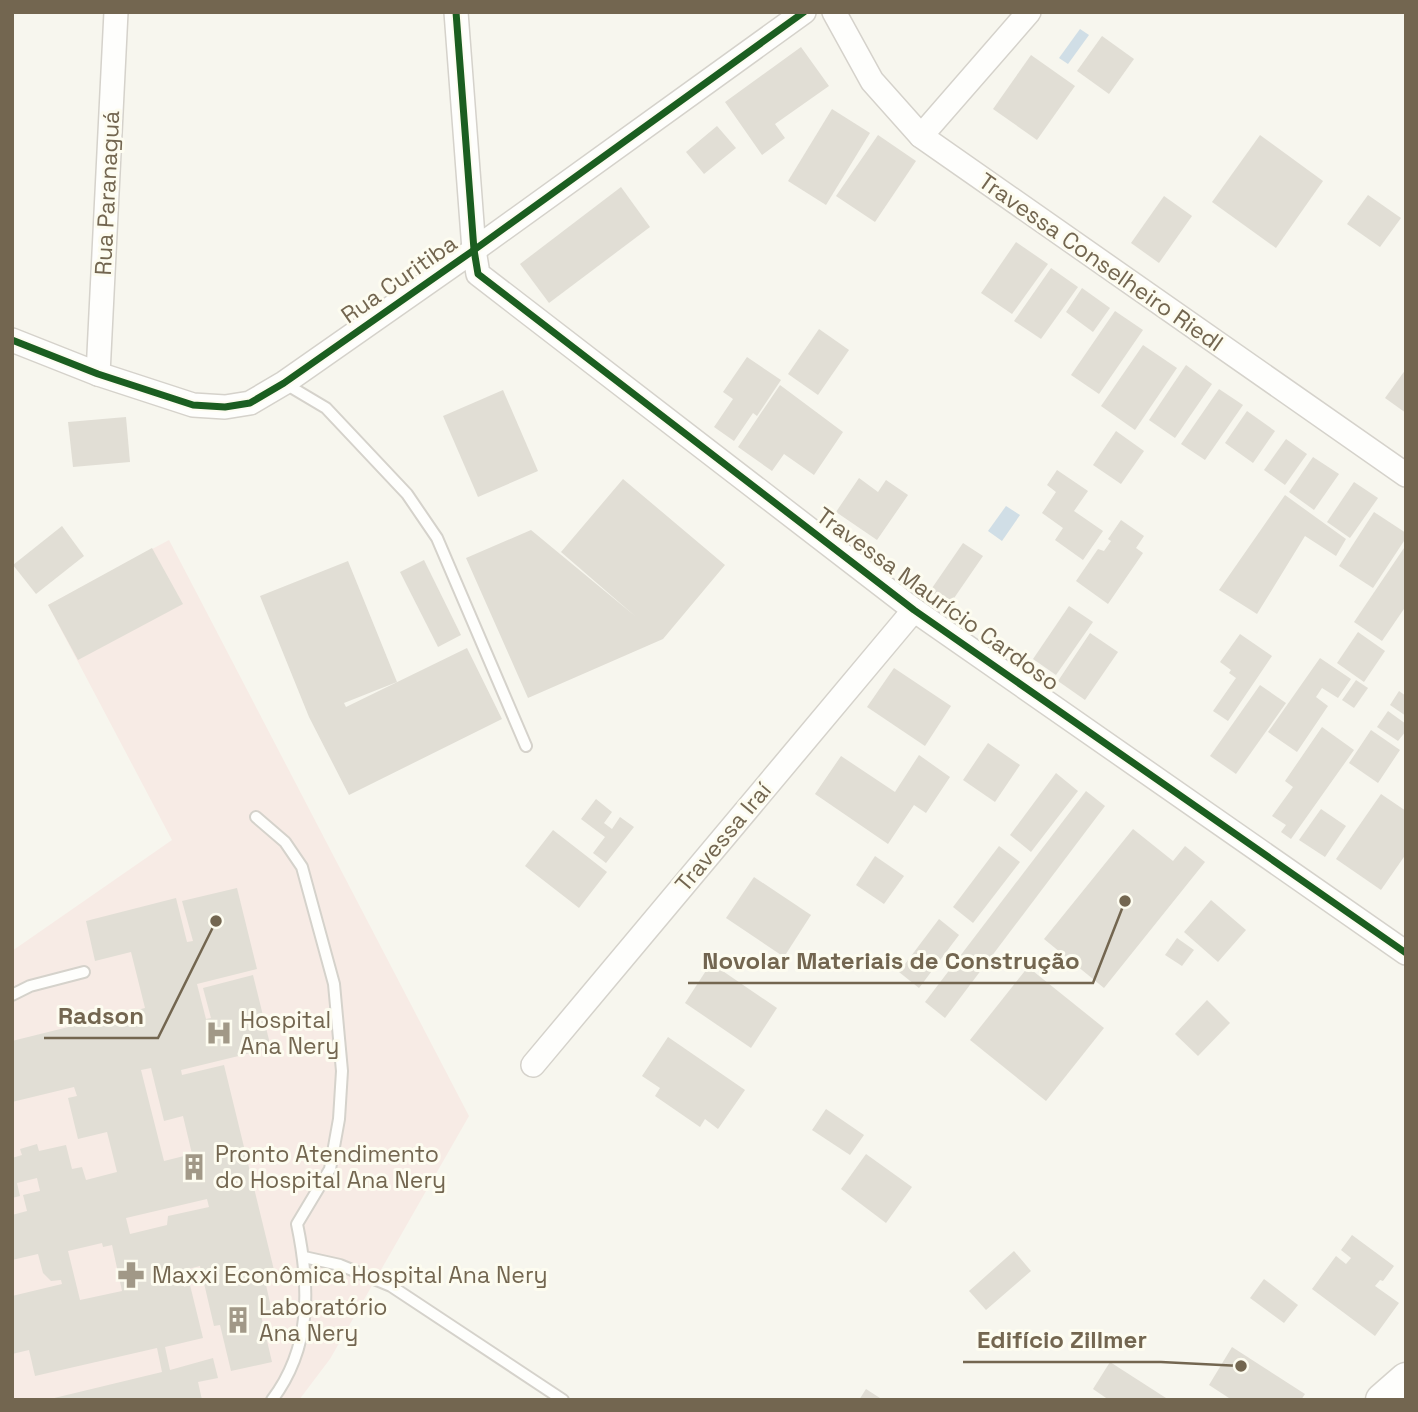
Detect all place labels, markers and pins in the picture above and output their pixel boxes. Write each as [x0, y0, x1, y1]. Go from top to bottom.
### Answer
callout: Novolar Materiais de Construção [688, 938, 1093, 983]
callout: Radson [44, 993, 158, 1038]
place label: Hospital Ana Nery [240, 1005, 339, 1061]
hospital icon: Hospital Ana Nery [204, 1018, 234, 1048]
place label: Pronto Atendimento do Hospital Ana Nery [215, 1139, 446, 1195]
building icon: Pronto Atendimento do Hospital Ana Nery [179, 1152, 209, 1182]
pharmacy icon: Maxxi Econômica Hospital Ana Nery [116, 1260, 146, 1290]
place label: Maxxi Econômica Hospital Ana Nery [152, 1260, 548, 1290]
place label: Laboratório Ana Nery [259, 1292, 388, 1348]
building icon: Laboratório Ana Nery [223, 1305, 253, 1335]
callout: Edifício Zillmer [963, 1317, 1161, 1362]

